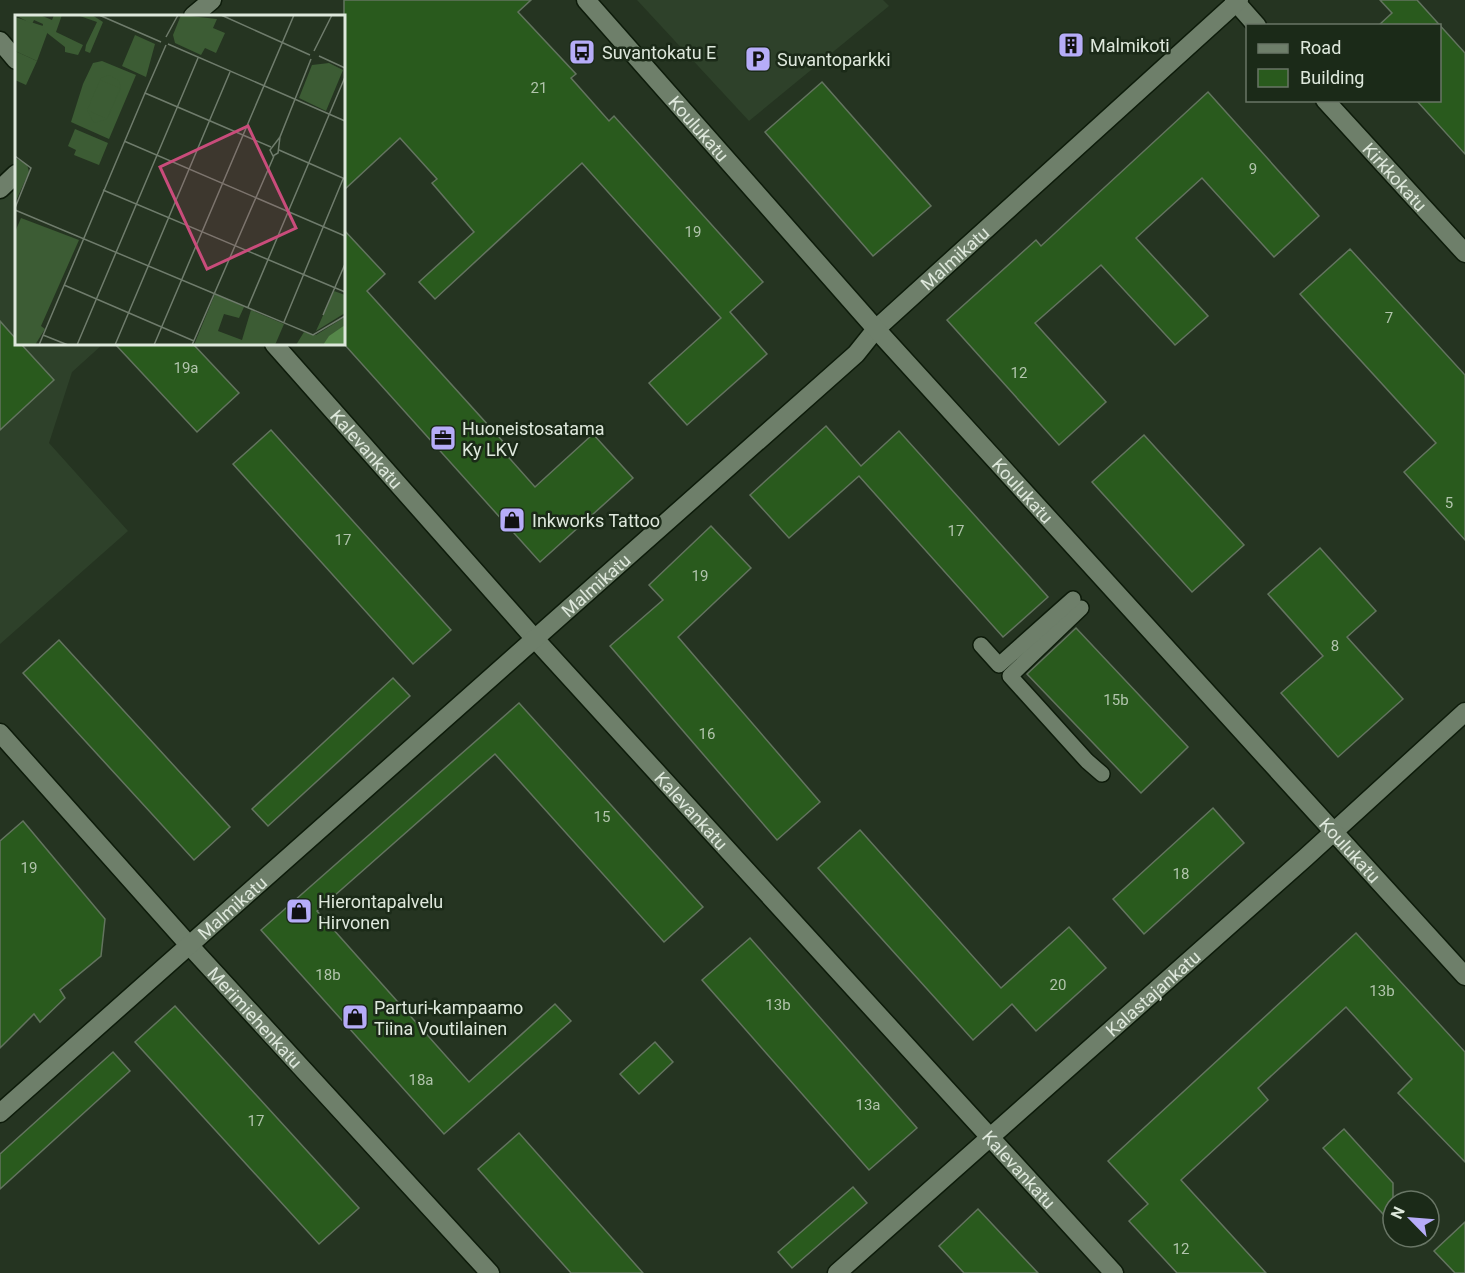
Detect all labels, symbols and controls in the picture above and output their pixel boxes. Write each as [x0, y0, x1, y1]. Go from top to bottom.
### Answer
inset map [15, 15, 345, 345]
legend [1246, 24, 1441, 102]
building icon: Malmikoti [1056, 30, 1086, 60]
place label: Malmikoti [1090, 35, 1170, 56]
bus stop icon: Suvantokatu E [567, 37, 597, 67]
text: Road [1300, 37, 1341, 58]
place label: Suvantokatu E [602, 42, 716, 63]
parking icon: Suvantoparkki [743, 44, 773, 74]
place label: Suvantoparkki [777, 49, 891, 70]
text: Building [1300, 67, 1364, 88]
house number: 21 [531, 79, 547, 97]
street label: Koulukatu [665, 91, 734, 165]
street label: Kirkkokatu [1359, 138, 1432, 215]
house number: 9 [1249, 160, 1257, 178]
street label: Malmikatu [916, 222, 993, 294]
house number: 19 [685, 223, 701, 241]
house number: 7 [1385, 309, 1393, 327]
house number: 19a [173, 359, 199, 377]
house number: 12 [1011, 364, 1027, 382]
street label: Kalevankatu [326, 405, 407, 493]
place label: Huoneistosatama Ky LKV [462, 418, 605, 460]
office icon: Huoneistosatama Ky LKV [428, 423, 458, 453]
street label: Koulukatu [988, 454, 1058, 527]
house number: 5 [1445, 494, 1453, 512]
shop icon: Inkworks Tattoo [497, 505, 527, 535]
place label: Inkworks Tattoo [532, 510, 660, 531]
house number: 17 [948, 522, 964, 540]
house number: 17 [335, 531, 351, 549]
street label: Malmikatu [557, 549, 634, 621]
house number: 19 [692, 567, 708, 585]
house number: 8 [1331, 637, 1339, 655]
house number: 15b [1103, 691, 1129, 709]
house number: 16 [699, 725, 715, 743]
street label: Kalevankatu [651, 767, 732, 854]
house number: 15 [594, 808, 610, 826]
street label: Koulukatu [1315, 813, 1385, 887]
house number: 19 [21, 859, 37, 877]
house number: 18 [1173, 865, 1189, 883]
street label: Malmikatu [193, 871, 271, 943]
place label: Hierontapalvelu Hirvonen [318, 891, 443, 933]
shop icon: Hierontapalvelu Hirvonen [284, 896, 314, 926]
street label: Kalastajankatu [1101, 946, 1204, 1040]
street label: Merimiehenkatu [204, 962, 307, 1072]
house number: 18b [315, 966, 341, 984]
house number: 20 [1050, 976, 1066, 994]
house number: 13b [1369, 982, 1395, 1000]
house number: 13b [765, 996, 791, 1014]
place label: Parturi-kampaamo Tiina Voutilainen [374, 997, 523, 1039]
shop icon: Parturi-kampaamo Tiina Voutilainen [340, 1002, 370, 1032]
house number: 18a [408, 1071, 434, 1089]
house number: 13a [855, 1096, 881, 1114]
house number: 17 [248, 1112, 264, 1130]
street label: Kalevankatu [978, 1126, 1060, 1213]
north arrow [1381, 1189, 1441, 1249]
text: N [1387, 1204, 1409, 1222]
house number: 12 [1173, 1240, 1189, 1258]

